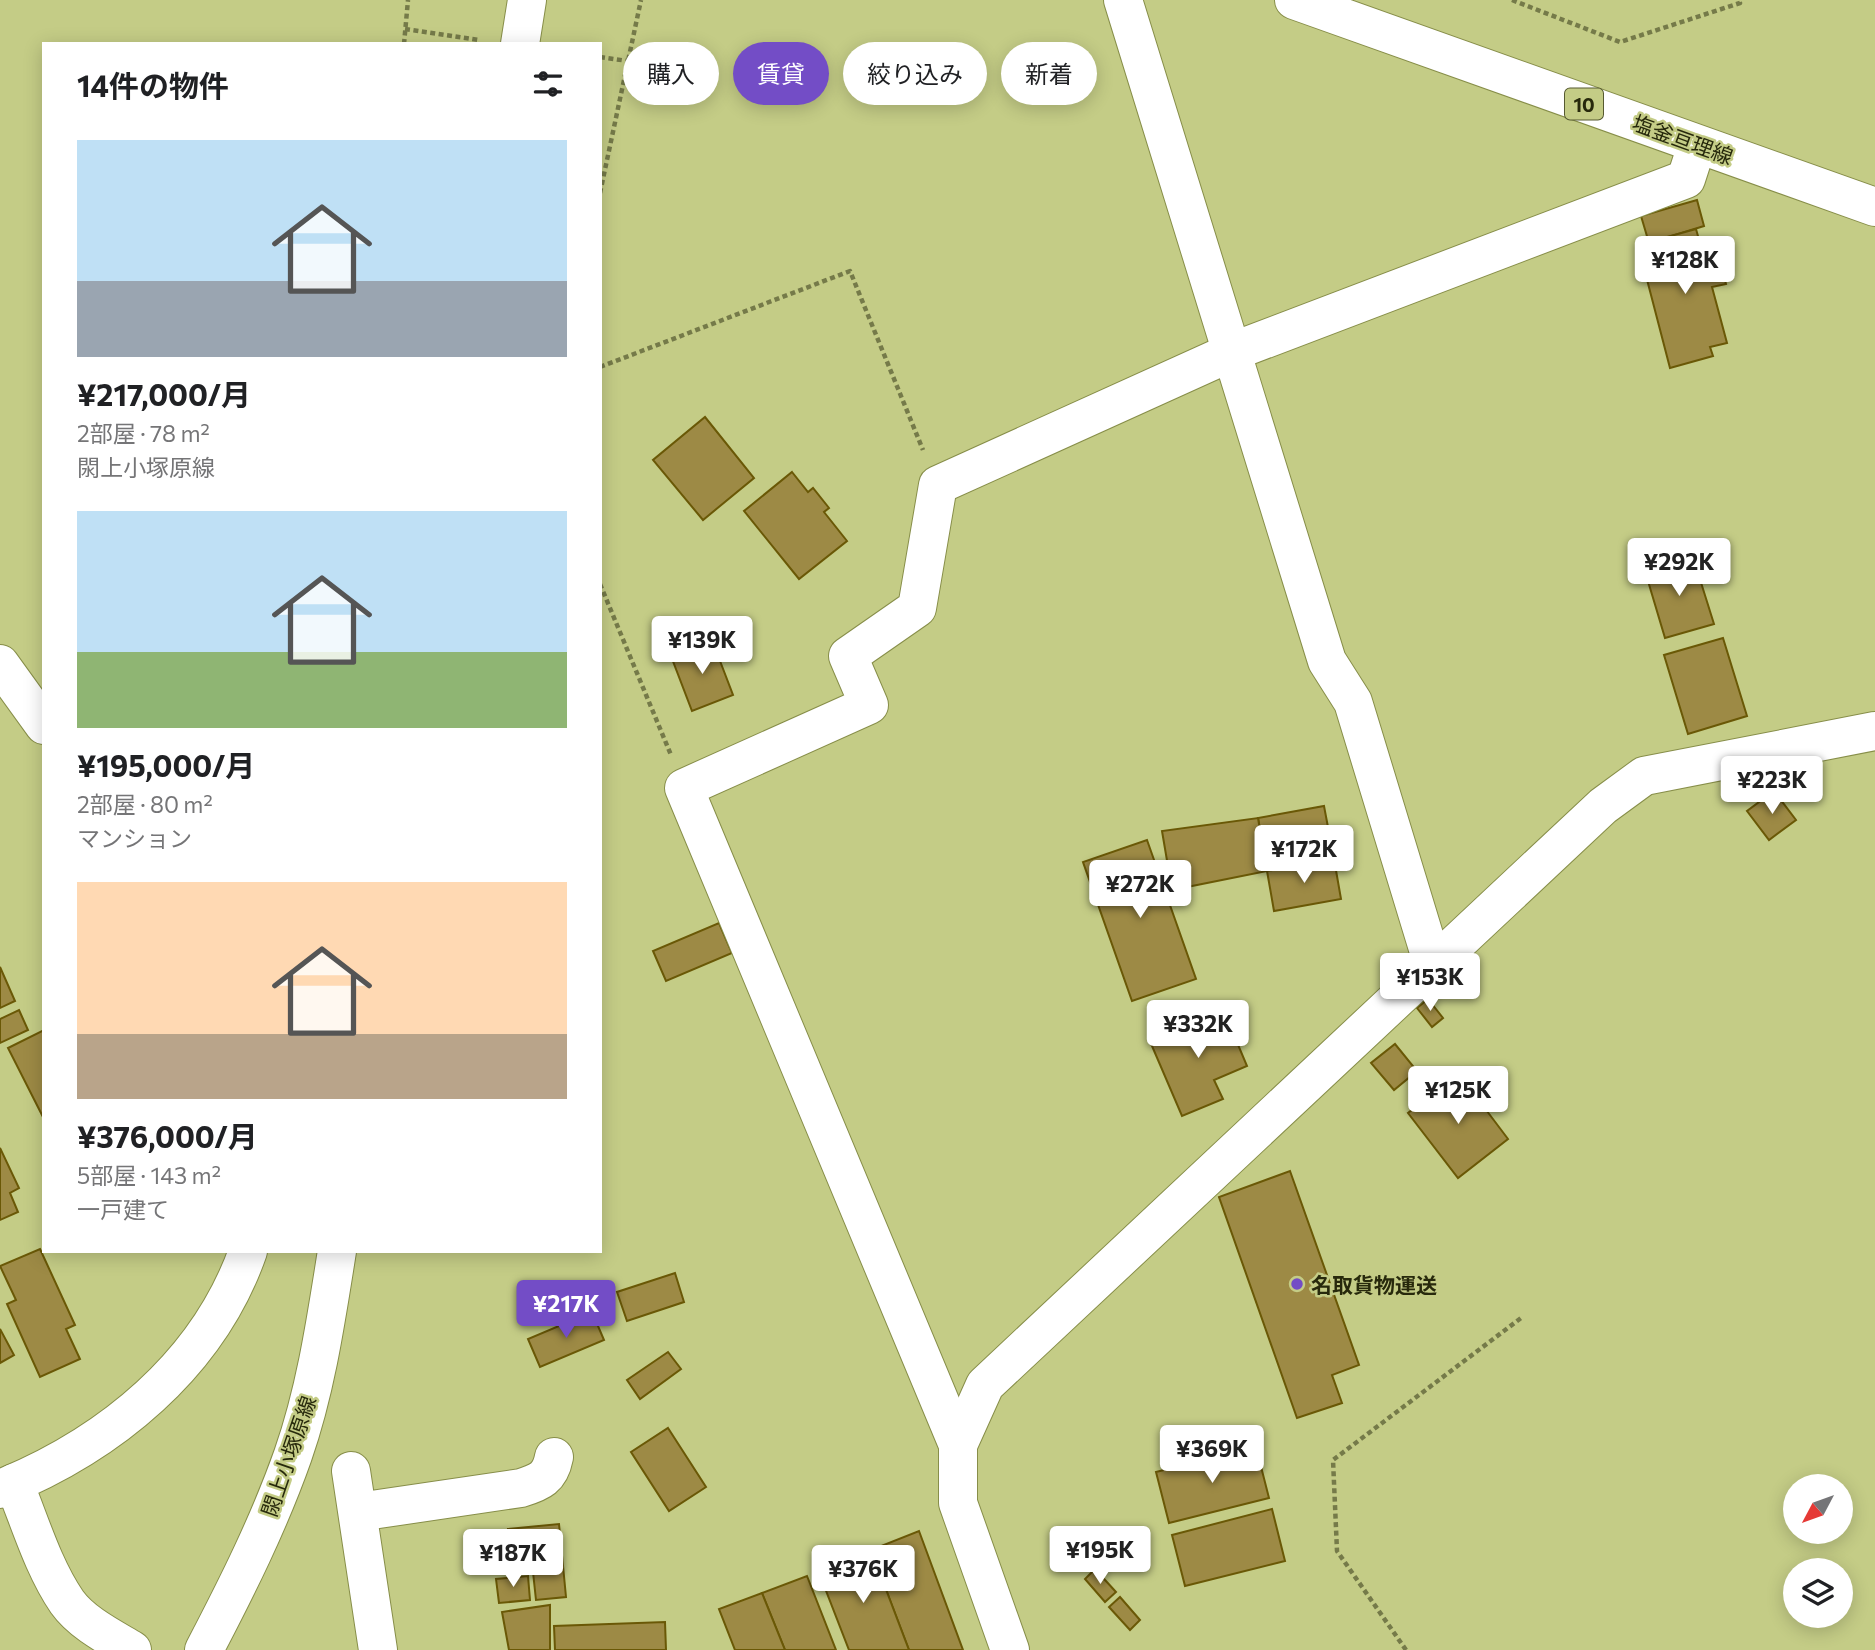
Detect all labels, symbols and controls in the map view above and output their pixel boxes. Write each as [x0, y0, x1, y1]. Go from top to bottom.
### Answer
chip: 購入 [623, 42, 719, 105]
chip: 賃貸 [733, 42, 829, 105]
chip: 絞り込み [843, 42, 987, 105]
chip: 新着 [1001, 42, 1097, 105]
icon: filters [529, 65, 567, 103]
text: 14件の物件 [77, 66, 229, 103]
road number: 10 [1565, 88, 1603, 120]
street label: 塩釜亘理線 [1629, 109, 1737, 169]
icon: home [259, 186, 385, 312]
pin: ¥128K [1636, 236, 1734, 296]
text: ¥128K [1651, 245, 1719, 273]
text: ¥217,000/月 [77, 375, 251, 412]
text: 2部屋 · 78 m² [77, 419, 210, 447]
text: 閖上小塚原線 [77, 453, 215, 481]
pin: ¥292K [1630, 538, 1728, 598]
text: ¥292K [1644, 547, 1714, 575]
icon: home [259, 557, 385, 683]
pin: ¥139K [653, 616, 751, 676]
text: ¥139K [668, 625, 736, 653]
text: ¥195,000/月 [77, 746, 255, 783]
pin: ¥223K [1723, 756, 1821, 816]
text: ¥223K [1737, 765, 1807, 793]
text: 2部屋 · 80 m² [77, 790, 213, 818]
text: マンション [77, 824, 192, 852]
pin: ¥172K [1255, 826, 1353, 885]
text: ¥172K [1271, 834, 1337, 862]
pin: ¥272K [1091, 860, 1189, 920]
text: ¥272K [1105, 869, 1175, 897]
icon: home [259, 928, 385, 1054]
pin: ¥153K [1381, 954, 1479, 1013]
text: ¥153K [1396, 962, 1464, 990]
pin: ¥332K [1149, 1000, 1247, 1060]
text: ¥332K [1163, 1009, 1233, 1037]
pin: ¥125K [1409, 1066, 1507, 1126]
text: ¥125K [1424, 1075, 1492, 1103]
text: ¥376,000/月 [77, 1117, 258, 1154]
text: 5部屋 · 143 m² [77, 1161, 221, 1189]
text: 一戸建て [77, 1195, 169, 1223]
place label: 名取貨物運送 [1311, 1272, 1437, 1297]
marker: 名取貨物運送 [1289, 1276, 1305, 1292]
pin: ¥217K [517, 1280, 615, 1340]
text: ¥217K [532, 1289, 600, 1317]
street label: 閖上小塚原線 [256, 1392, 320, 1520]
pin: ¥369K [1163, 1426, 1261, 1485]
text: ¥369K [1176, 1434, 1248, 1462]
north arrow [1783, 1474, 1853, 1544]
map controls [1783, 1474, 1853, 1628]
pin: ¥195K [1051, 1526, 1149, 1586]
pin: ¥187K [464, 1530, 562, 1589]
text: ¥195K [1066, 1535, 1134, 1563]
text: ¥187K [479, 1538, 547, 1566]
pin: ¥376K [814, 1546, 912, 1605]
text: ¥376K [828, 1554, 898, 1582]
button: layers [1783, 1558, 1853, 1628]

